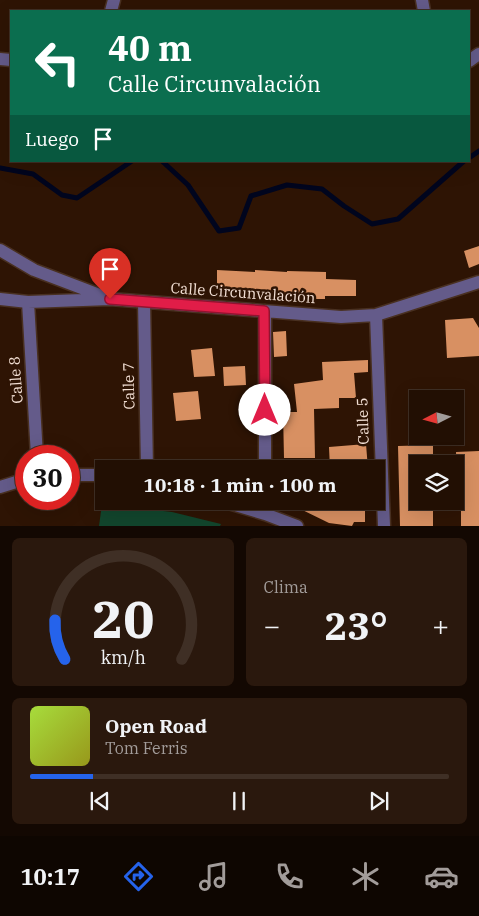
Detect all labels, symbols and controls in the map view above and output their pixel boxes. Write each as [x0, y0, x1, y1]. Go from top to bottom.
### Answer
text: 40 m [108, 25, 192, 71]
icon: left [25, 30, 90, 95]
text: Calle Circunvalación [108, 69, 321, 98]
icon: arrive [89, 125, 117, 153]
text: Luego [25, 127, 79, 151]
pin [89, 248, 131, 299]
icon: arrive [96, 255, 124, 283]
street label: Calle Circunvalación [170, 278, 316, 307]
street label: Calle 8 [4, 356, 27, 404]
street label: Calle 7 [119, 362, 138, 410]
position arrow [238, 383, 290, 435]
north arrow [409, 390, 464, 445]
map controls [409, 390, 464, 510]
street label: Calle 5 [352, 397, 373, 445]
speed limit sign: 30 [15, 445, 80, 510]
button: layers [409, 455, 464, 510]
text: 10:18 · 1 min · 100 m [144, 473, 336, 497]
text: Clima [264, 577, 308, 597]
text: 20 [92, 585, 154, 652]
text: 23° [325, 601, 388, 650]
text: − [264, 607, 280, 644]
text: + [432, 607, 449, 644]
text: km/h [100, 646, 145, 669]
text: Open Road [105, 714, 207, 738]
text: Tom Ferris [105, 738, 188, 758]
icon: previous [86, 787, 114, 815]
icon: pause [225, 787, 253, 815]
icon: next [365, 787, 393, 815]
icon: directions [121, 859, 156, 894]
icon: music [196, 859, 231, 894]
icon: phone [272, 859, 307, 894]
icon: climate [348, 859, 383, 894]
icon: car [424, 859, 459, 894]
text: 10:17 [20, 862, 80, 891]

